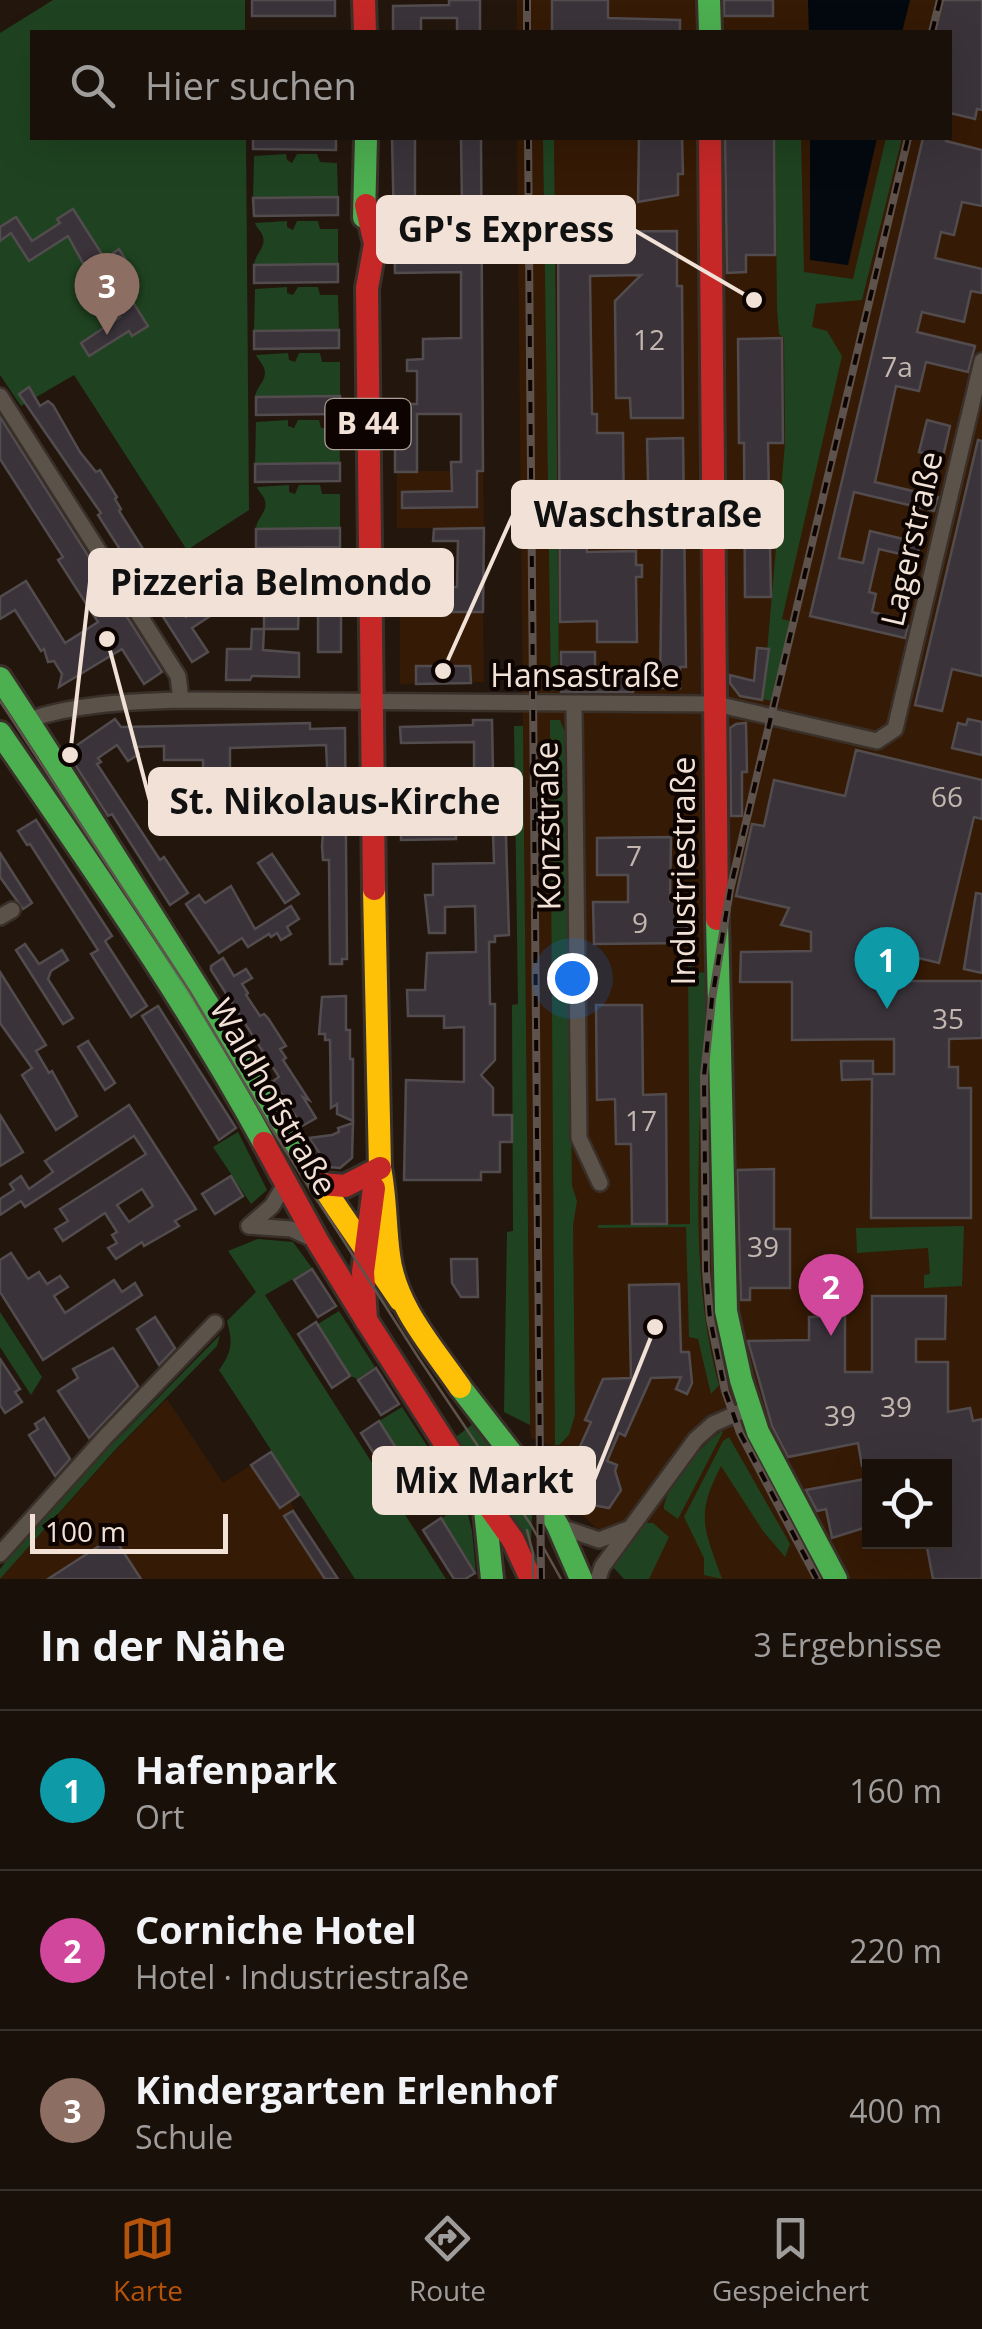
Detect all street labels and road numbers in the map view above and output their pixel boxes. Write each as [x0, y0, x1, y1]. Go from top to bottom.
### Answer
road number: B 44 [326, 399, 410, 449]
street label: Lagerstraße [870, 447, 952, 630]
street label: Hansastraße [490, 653, 680, 696]
street label: Konzstraße [524, 741, 569, 911]
street label: Industriestraße [661, 757, 704, 985]
street label: Waldhofstraße [201, 990, 348, 1202]

